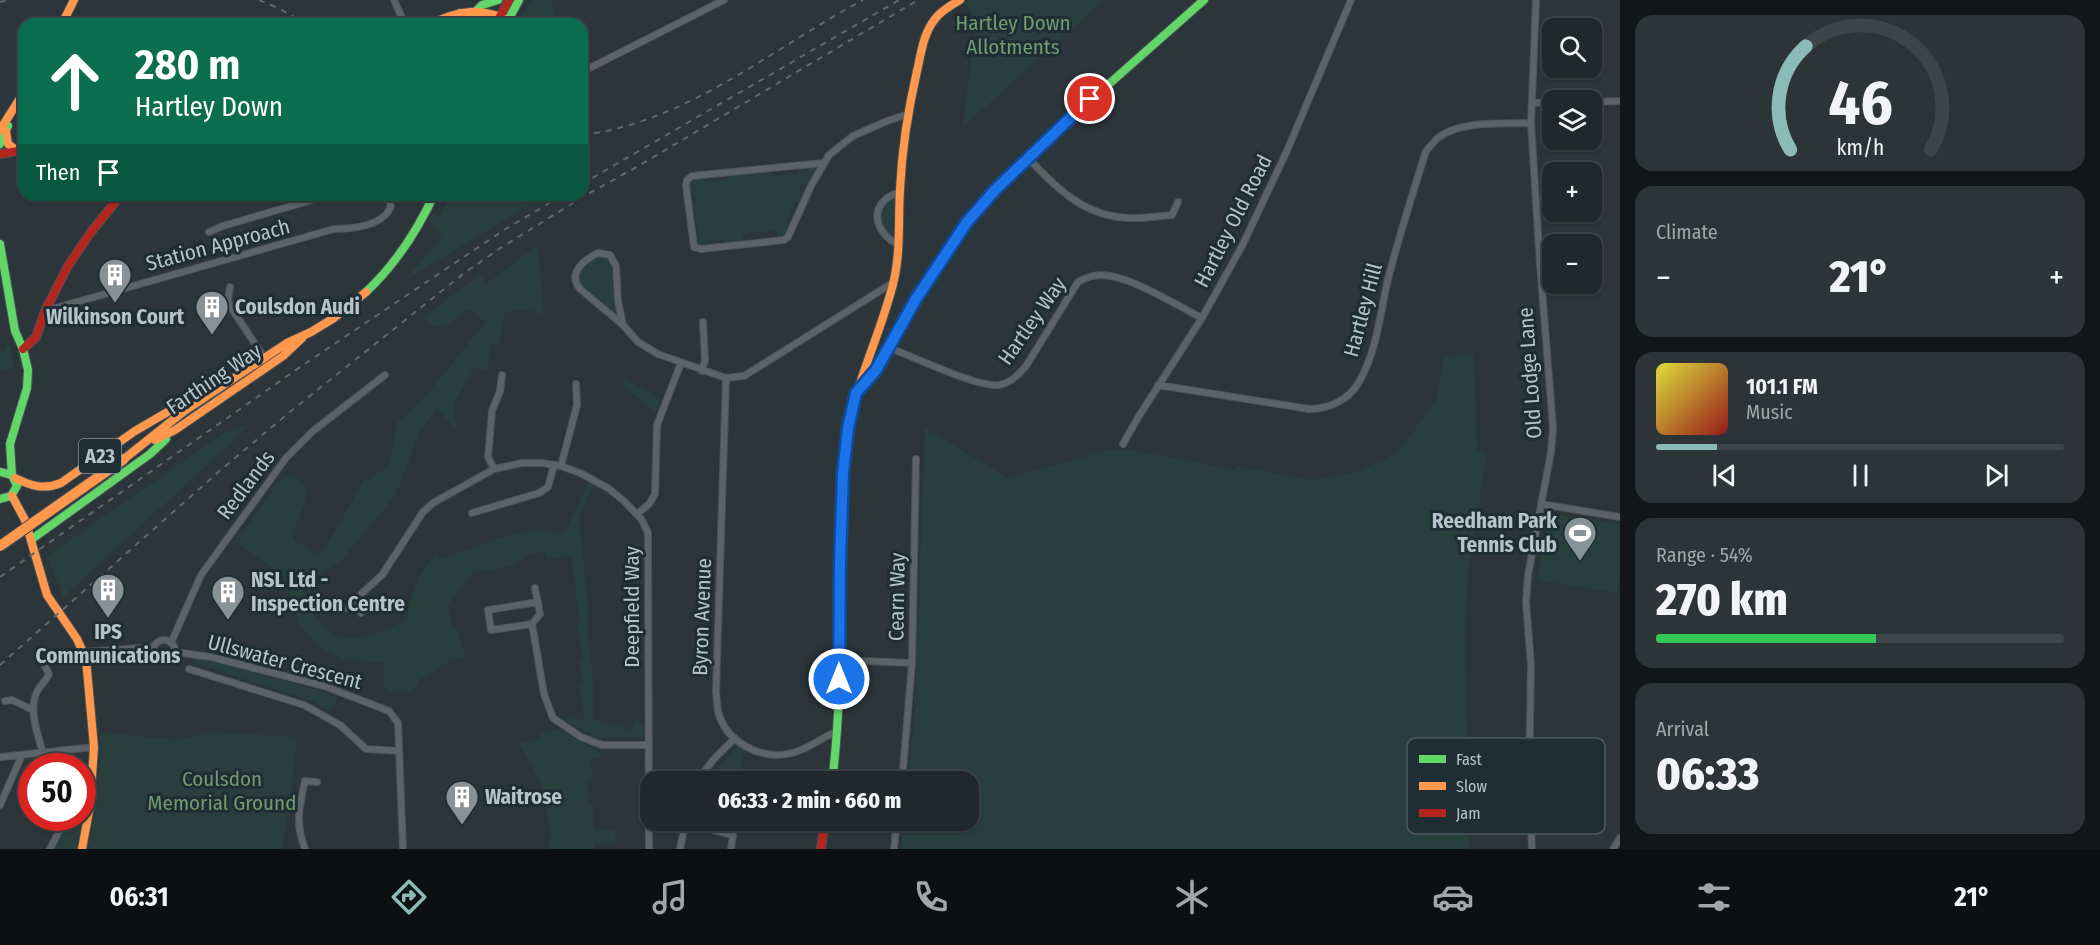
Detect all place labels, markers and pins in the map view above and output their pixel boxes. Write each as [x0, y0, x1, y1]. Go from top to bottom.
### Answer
pin [1064, 73, 1115, 124]
building icon: Wilkinson Court [97, 257, 133, 304]
building icon: Coulsdon Audi [194, 289, 230, 336]
place label: Coulsdon Audi [235, 294, 360, 320]
place label: Wilkinson Court [46, 304, 185, 330]
place label: Reedham Park Tennis Club [1432, 508, 1557, 558]
sports icon: Reedham Park Tennis Club [1562, 515, 1598, 562]
place label: NSL Ltd - Inspection Centre [251, 567, 405, 617]
building icon: IPS Communications [90, 572, 126, 619]
building icon: NSL Ltd - Inspection Centre [210, 574, 246, 621]
place label: IPS Communications [36, 619, 180, 669]
building icon: Waitrose [444, 779, 480, 826]
place label: Waitrose [485, 784, 562, 810]

